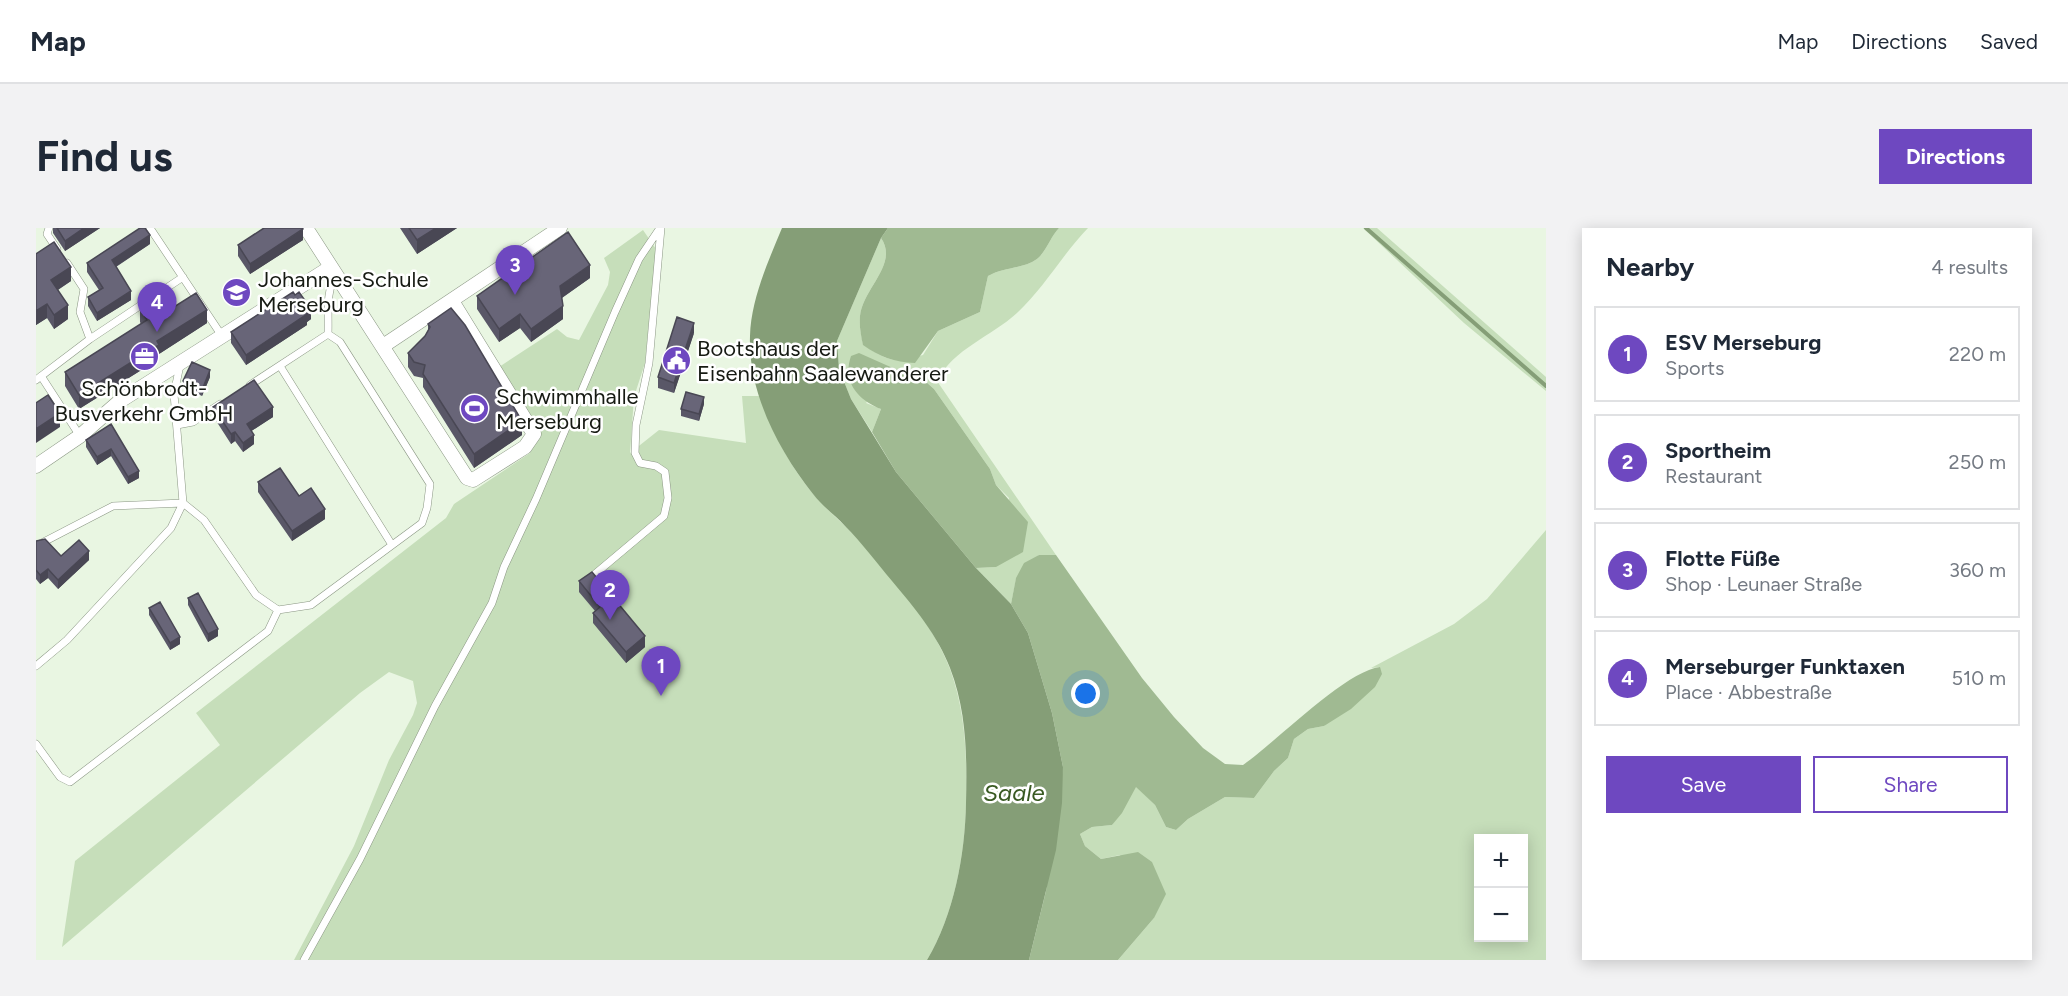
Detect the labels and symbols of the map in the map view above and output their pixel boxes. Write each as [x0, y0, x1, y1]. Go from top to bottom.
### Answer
pin: 3 [496, 245, 534, 295]
place label: Johannes-Schule Merseburg [258, 266, 428, 318]
school or university icon: Johannes-Schule Merseburg [221, 276, 253, 308]
pin: 4 [138, 282, 176, 332]
place label: Bootshaus der Eisenbahn Saalewanderer [697, 335, 949, 387]
office icon: Schönbrodt- Busverkehr GmbH [128, 340, 160, 372]
public building icon: Bootshaus der Eisenbahn Saalewanderer [660, 345, 692, 377]
place label: Schönbrodt- Busverkehr GmbH [54, 375, 234, 427]
place label: Schwimmhalle Merseburg [496, 383, 639, 435]
sports icon: Schwimmhalle Merseburg [459, 393, 491, 425]
pin: 2 [590, 570, 630, 620]
pin: 1 [642, 646, 680, 696]
your location [1071, 679, 1100, 708]
water label: Saale [983, 778, 1045, 807]

